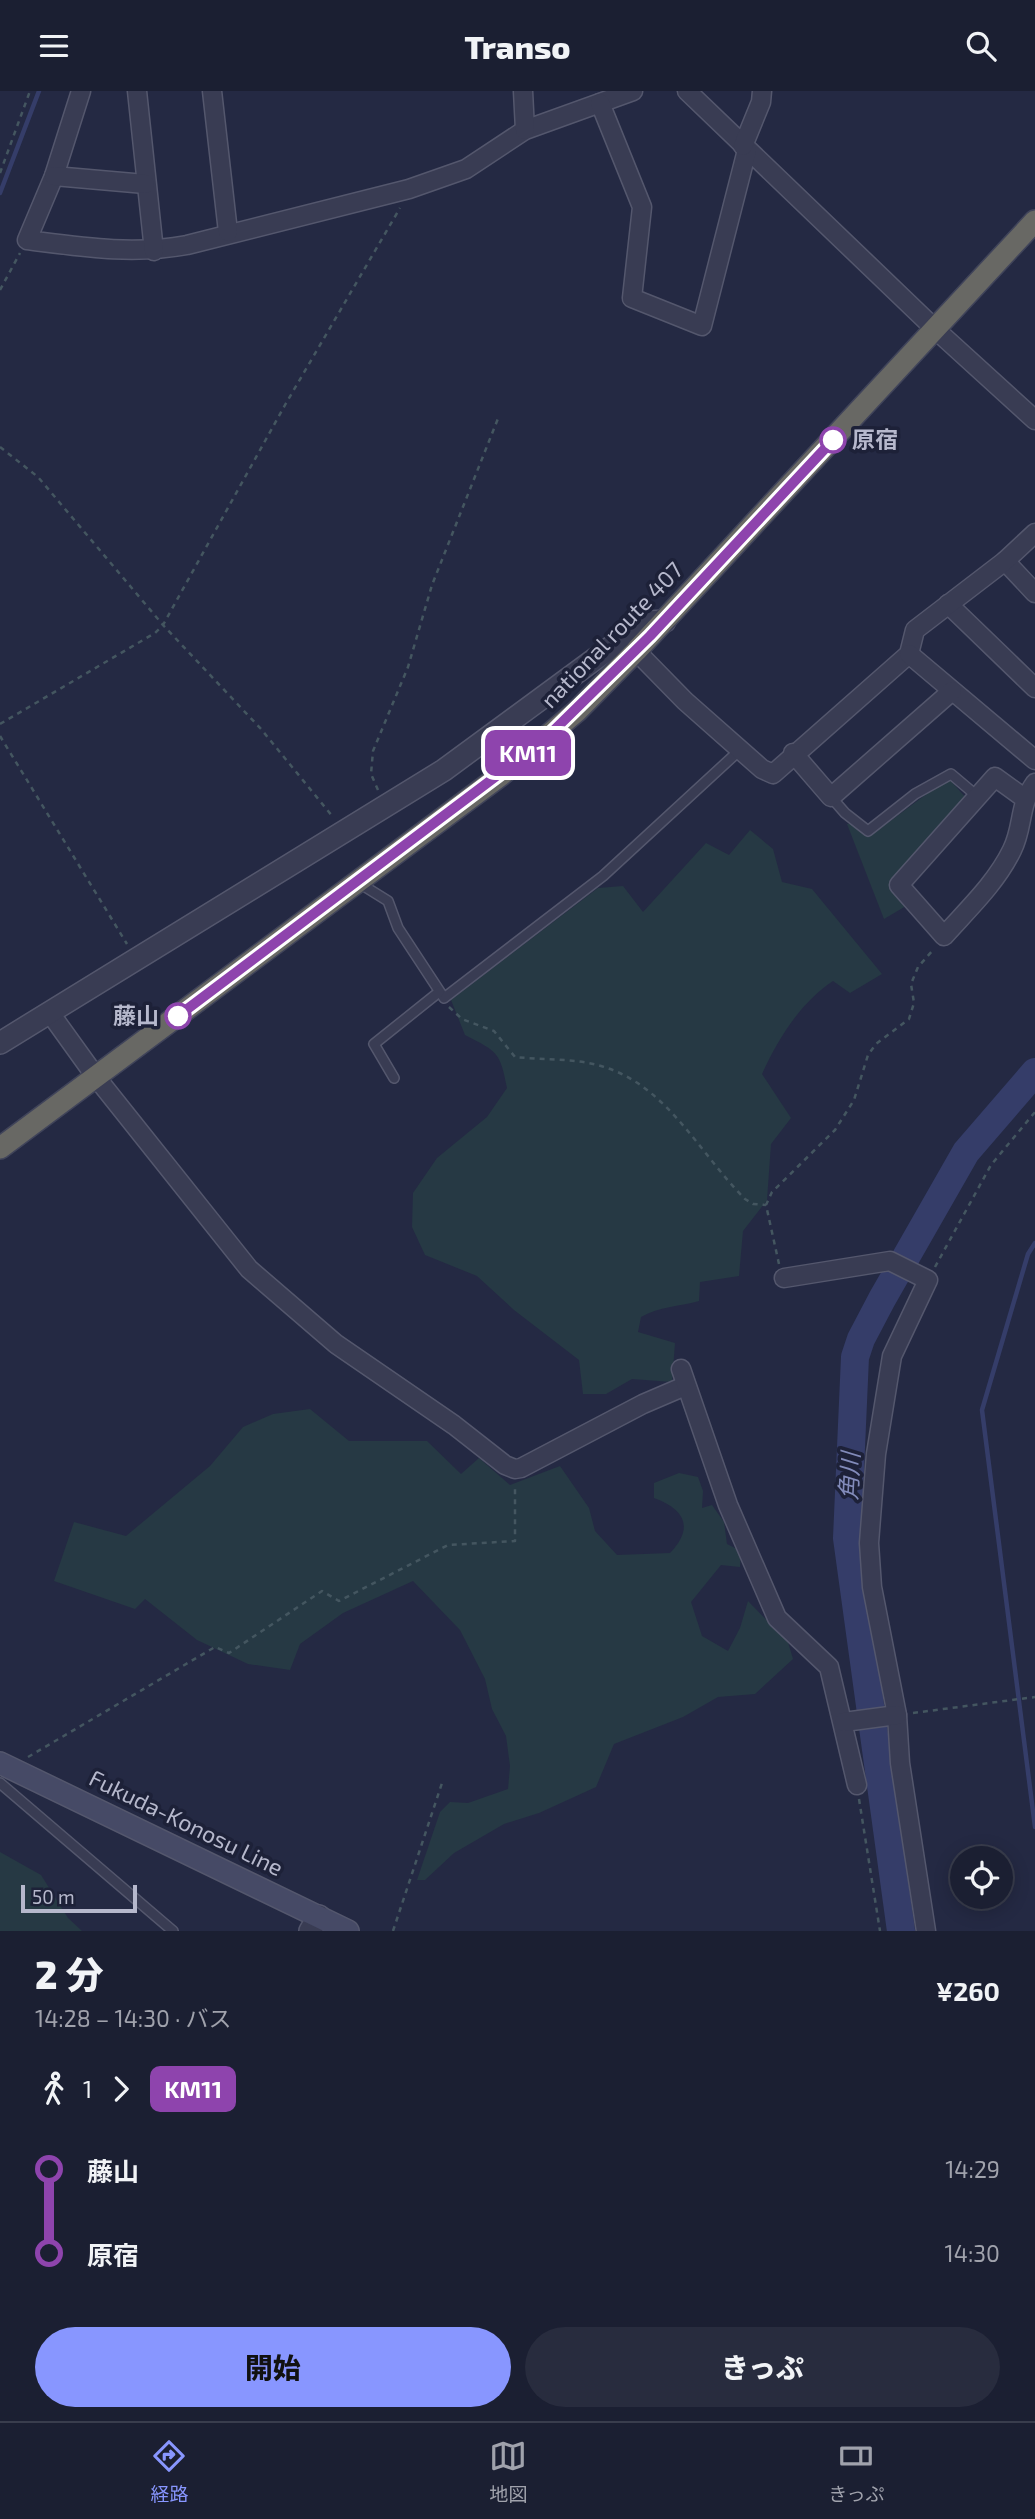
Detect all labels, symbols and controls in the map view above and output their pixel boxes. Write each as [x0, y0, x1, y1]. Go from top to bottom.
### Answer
icon: menu [35, 27, 73, 65]
text: Transo [464, 27, 571, 65]
icon: search [962, 27, 1000, 65]
place label: 原宿 [852, 425, 898, 453]
marker: 原宿 [820, 427, 846, 453]
street label: national route 407 [535, 555, 688, 713]
line badge: KM11 [479, 730, 577, 776]
text: KM11 [499, 738, 557, 767]
place label: 藤山 [113, 1001, 159, 1029]
marker: 藤山 [165, 1003, 191, 1029]
water label: 角川 [833, 1448, 864, 1501]
street label: Fukuda-Konosu Line [85, 1763, 288, 1881]
map controls [950, 1846, 1013, 1909]
button: locate [950, 1846, 1013, 1909]
scale bar [21, 1882, 136, 1914]
text: 50 m [32, 1885, 75, 1908]
text: 2 分 [35, 1951, 104, 1997]
text: ¥260 [936, 1975, 1000, 2006]
text: 14:28 – 14:30 · バス [35, 2004, 232, 2032]
icon: walk [35, 2070, 73, 2108]
icon: forward [102, 2070, 140, 2108]
text: KM11 [164, 2074, 222, 2103]
text: 1 [83, 2075, 92, 2103]
text: 藤山 [87, 2155, 139, 2186]
text: 14:29 [945, 2155, 1000, 2183]
text: 原宿 [87, 2239, 139, 2270]
text: 14:30 [945, 2239, 1000, 2267]
button: 開始 [35, 2327, 511, 2407]
button: きっぷ [525, 2327, 1000, 2407]
tab: 経路 [150, 2437, 188, 2506]
tab: 地図 [489, 2437, 527, 2506]
tab: きっぷ [828, 2437, 885, 2506]

